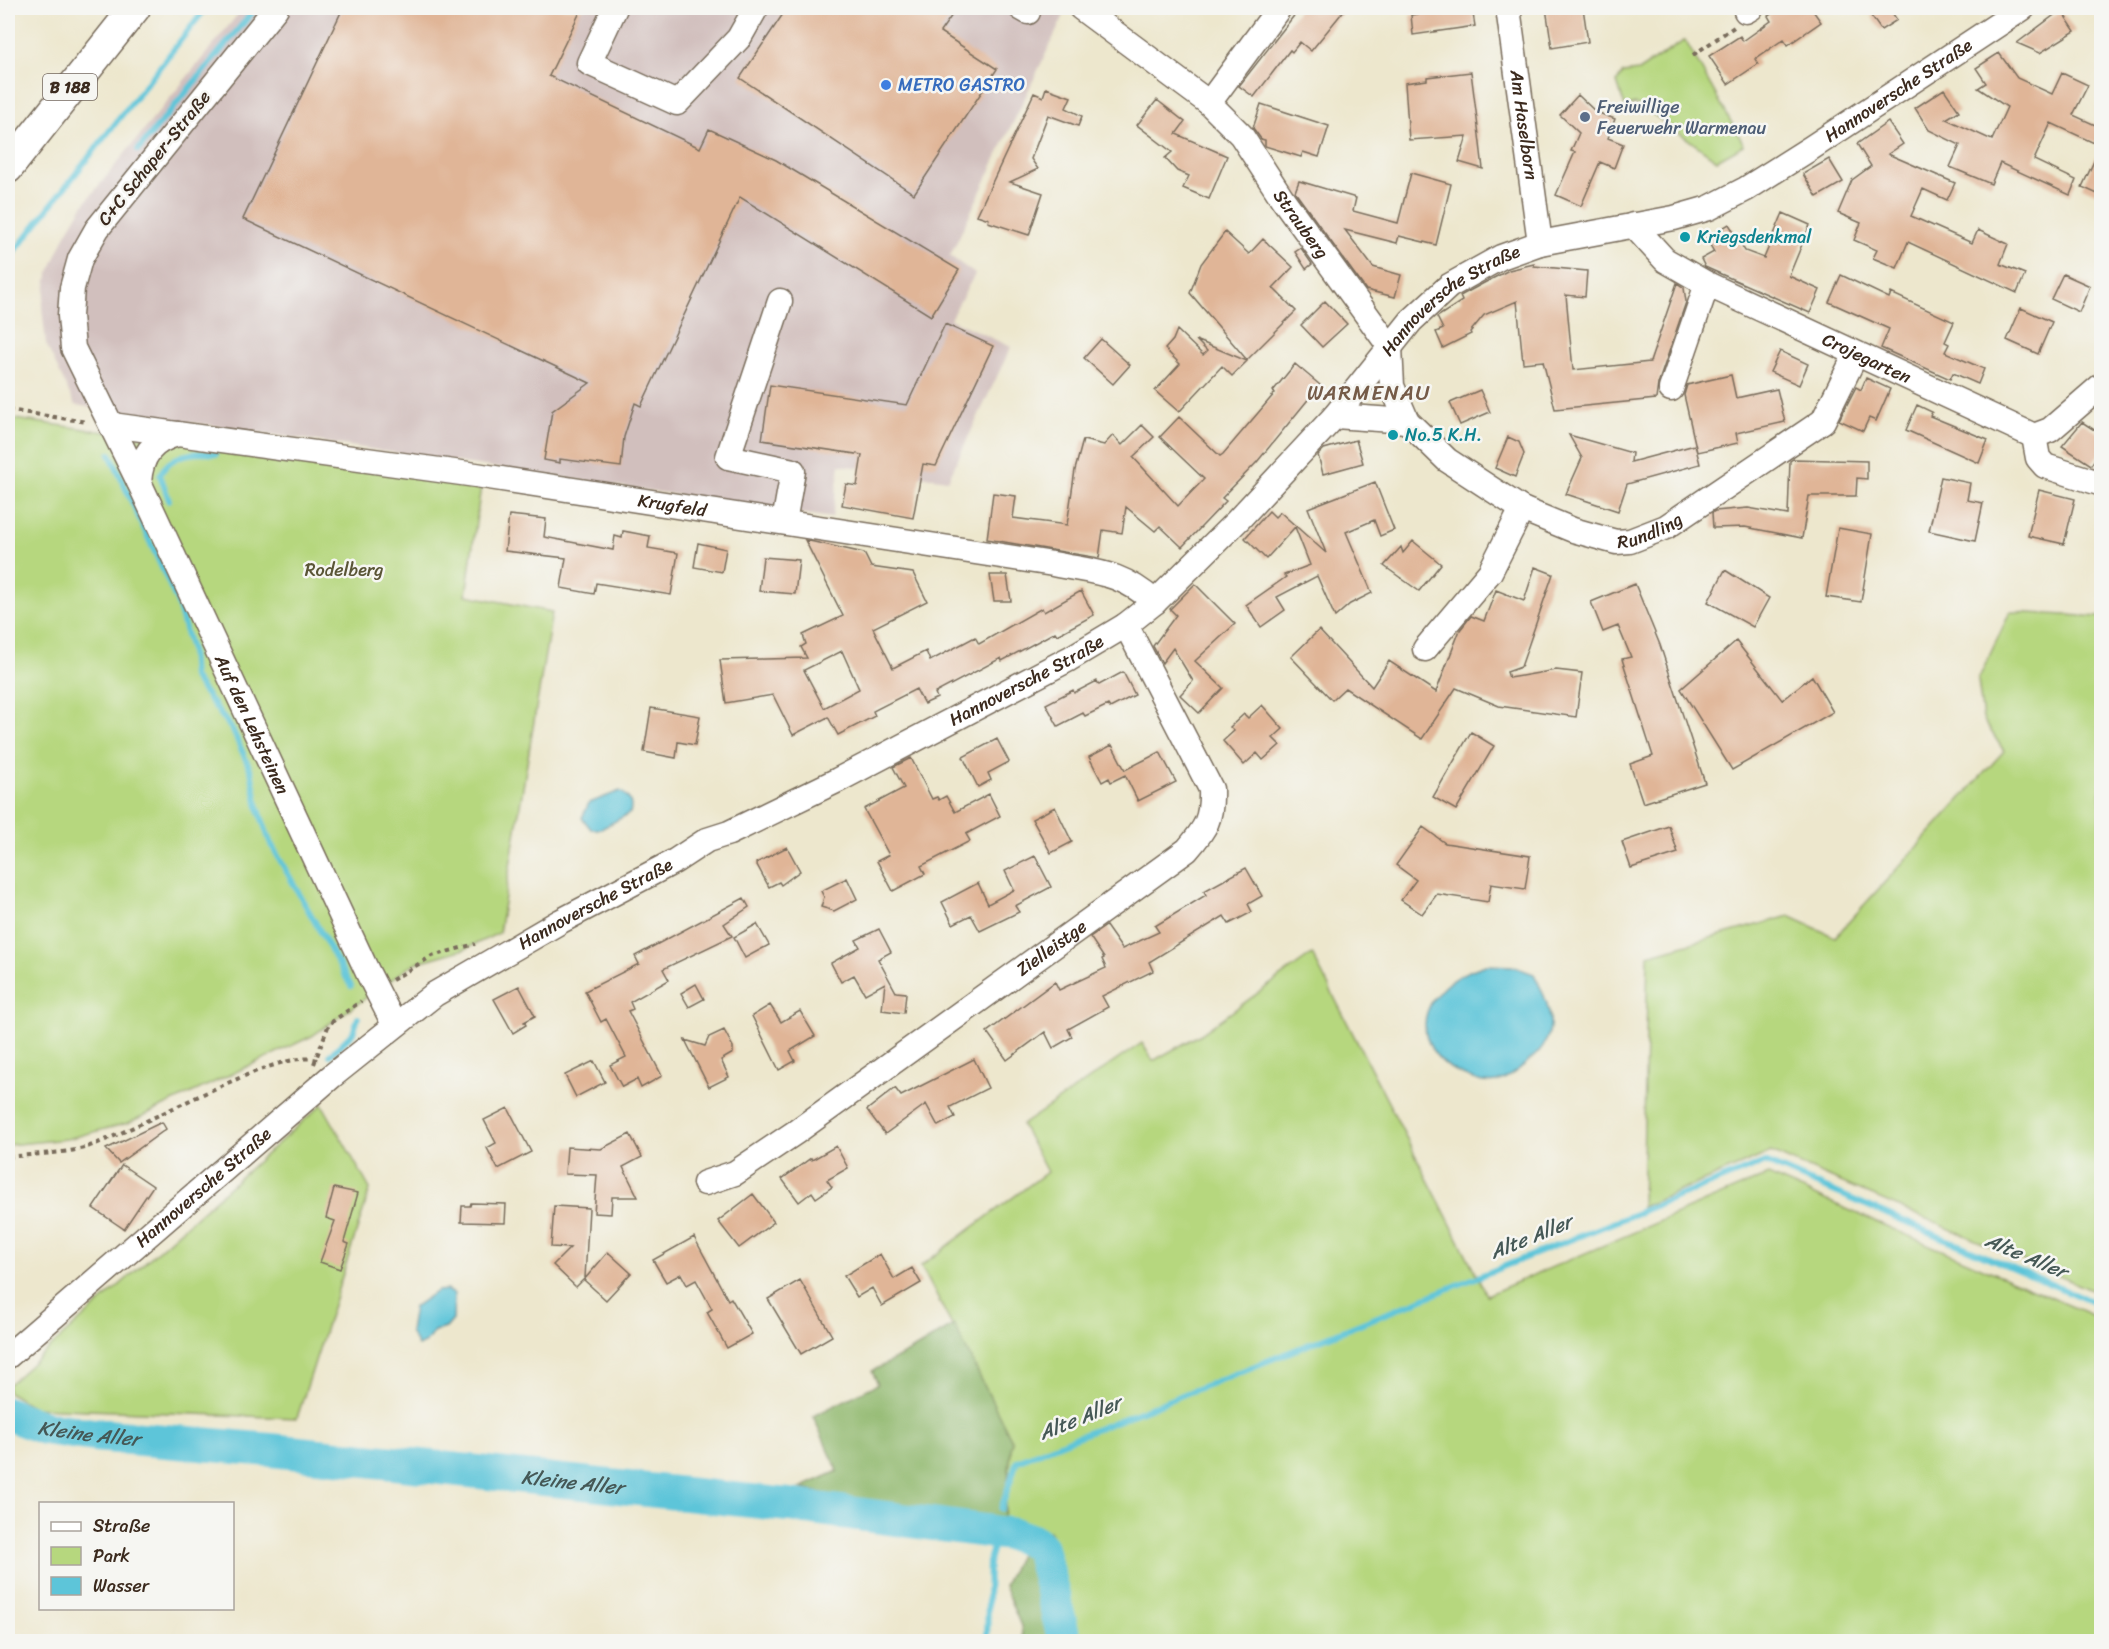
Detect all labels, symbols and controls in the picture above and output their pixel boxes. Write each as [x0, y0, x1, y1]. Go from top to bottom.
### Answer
street label: Hannoversche Straße [1818, 29, 1979, 151]
street label: Am Haselborn [1500, 67, 1547, 182]
place label: METRO GASTRO [898, 69, 1025, 101]
road number: B 188 [43, 74, 97, 100]
marker: METRO GASTRO [879, 78, 893, 92]
street label: C+C Schaper-Straße [89, 83, 219, 233]
place label: Freiwillige Feuerwehr Warmenau [1597, 91, 1766, 144]
marker: Freiwillige Feuerwehr Warmenau [1578, 110, 1592, 124]
street label: Strauberg [1264, 183, 1337, 266]
place label: Kriegsdenkmal [1697, 221, 1812, 253]
marker: Kriegsdenkmal [1678, 230, 1692, 244]
street label: Hannoversche Straße [1372, 235, 1525, 364]
street label: Crojegarten [1817, 324, 1917, 393]
district label: WARMENAU [1307, 374, 1431, 412]
place label: No.5 K.H. [1405, 419, 1482, 451]
marker: No.5 K.H. [1386, 428, 1400, 442]
street label: Krugfeld [636, 484, 710, 527]
street label: Rundling [1616, 504, 1689, 558]
park label: Rodelberg [305, 554, 383, 586]
street label: Hannoversche Straße [943, 625, 1110, 735]
street label: Auf den Lehsteinen [205, 648, 299, 800]
street label: Hannoversche Straße [512, 849, 679, 959]
street label: Zielleistge [1009, 911, 1094, 985]
street label: Hannoversche Straße [128, 1119, 279, 1256]
water label: Alte Aller [1484, 1203, 1581, 1270]
water label: Alte Aller [1979, 1223, 2076, 1290]
water label: Alte Aller [1033, 1384, 1130, 1451]
water label: Kleine Aller [36, 1410, 145, 1457]
water label: Kleine Aller [520, 1459, 629, 1505]
legend [39, 1502, 234, 1610]
text: Straße [93, 1510, 150, 1542]
text: Park [93, 1540, 130, 1572]
text: Wasser [93, 1570, 151, 1602]

